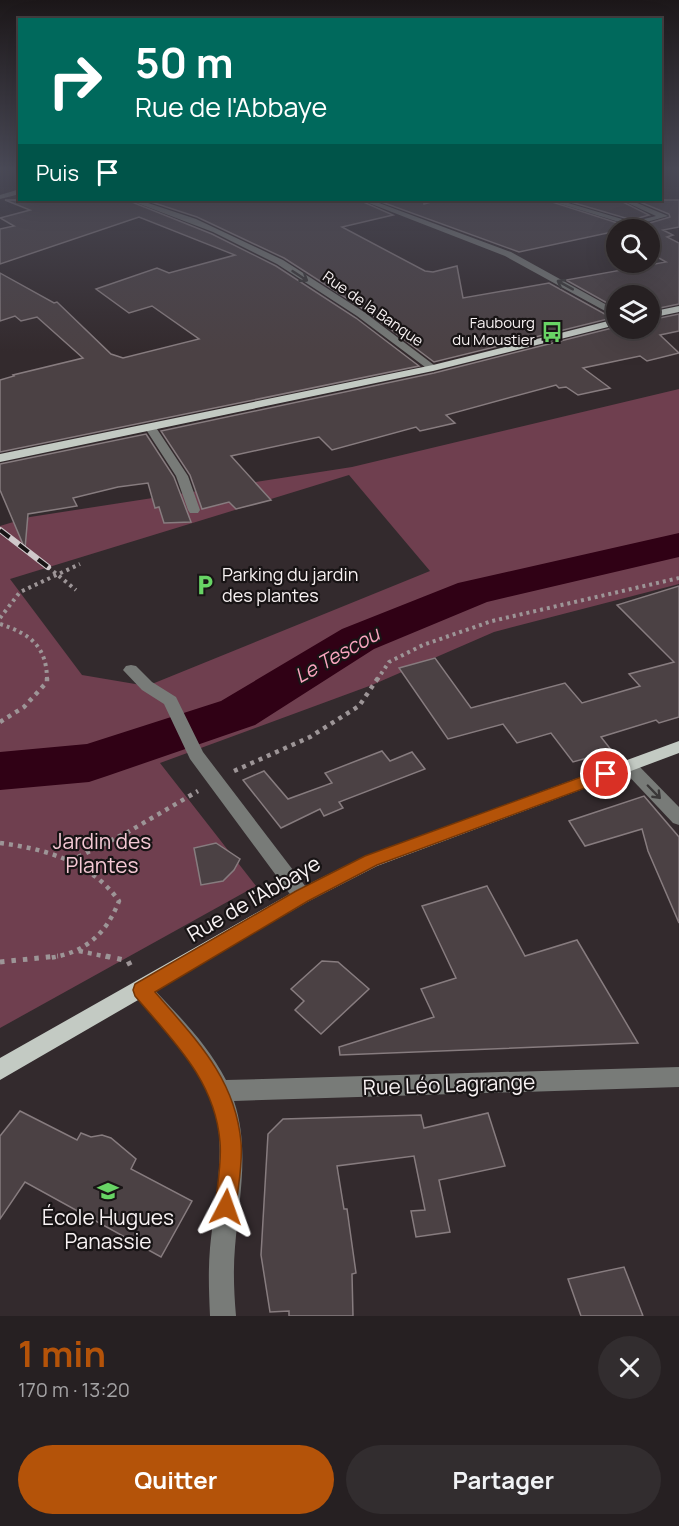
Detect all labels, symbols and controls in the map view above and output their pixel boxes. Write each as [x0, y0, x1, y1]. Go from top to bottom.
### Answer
text: 50 m [135, 33, 233, 91]
icon: right [36, 42, 114, 120]
text: Rue de l'Abbaye [135, 88, 327, 125]
icon: arrive [91, 156, 124, 189]
text: Puis [36, 158, 79, 188]
map controls [606, 219, 660, 339]
button: search [606, 219, 660, 273]
street label: Rue de la Banque [319, 266, 428, 351]
one-way arrow [291, 270, 308, 282]
one-way arrow [557, 279, 574, 291]
button: layers [606, 285, 660, 339]
place label: Faubourg du Moustier [452, 312, 536, 350]
bus stop icon: Faubourg du Moustier [540, 320, 564, 344]
place label: Parking du jardin des plantes [222, 562, 358, 607]
parking icon: Parking du jardin des plantes [193, 573, 217, 597]
water label: Le Tescou [290, 619, 386, 689]
pin [580, 748, 631, 799]
icon: arrive [589, 757, 622, 790]
one-way arrow [647, 784, 661, 799]
park label: Jardin des Plantes [53, 827, 151, 879]
street label: Rue de l'Abbaye [182, 849, 325, 948]
street label: Rue Léo Lagrange [362, 1067, 536, 1101]
position arrow [194, 1175, 258, 1239]
school or university icon: École Hugues Panassie [96, 1179, 120, 1203]
place label: École Hugues Panassie [42, 1203, 174, 1255]
text: 1 min [18, 1329, 106, 1378]
button: close [598, 1336, 661, 1399]
text: 170 m · 13:20 [18, 1376, 130, 1403]
button: Quitter [18, 1445, 334, 1514]
button: Partager [346, 1445, 661, 1514]

